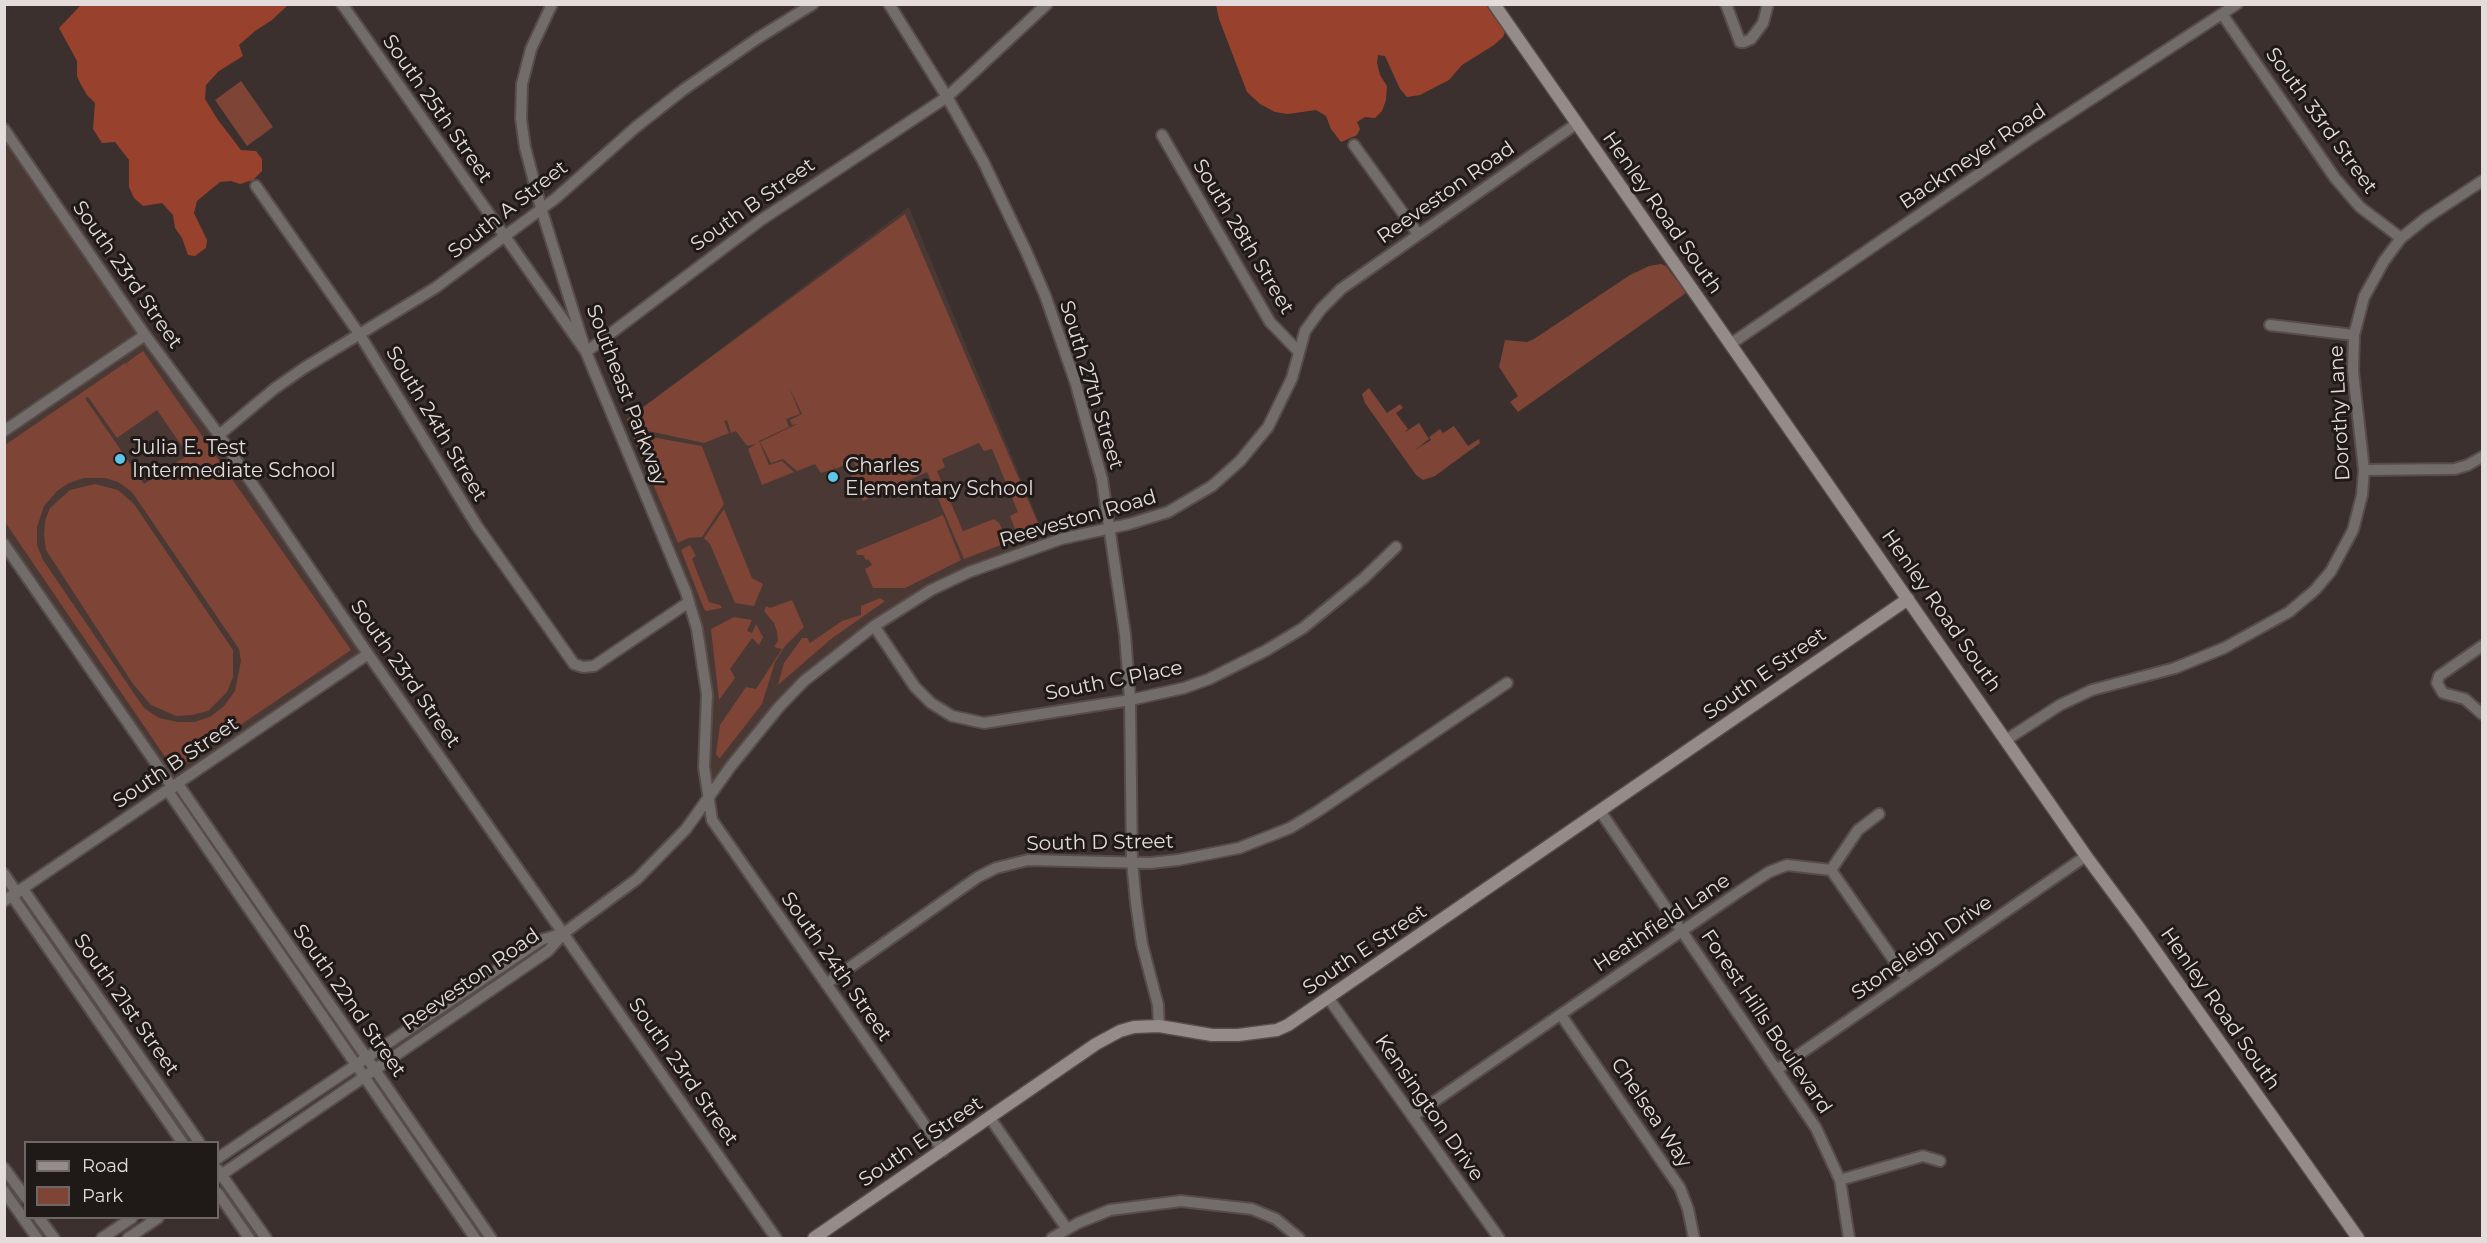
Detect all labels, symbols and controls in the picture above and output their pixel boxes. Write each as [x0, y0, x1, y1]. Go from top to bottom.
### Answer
street label: South 25th Street [377, 30, 497, 188]
street label: South 33rd Street [2260, 43, 2382, 199]
street label: Backmeyer Road [1895, 99, 2051, 215]
street label: Henley Road South [1597, 127, 1727, 299]
street label: Reeveston Road [1373, 137, 1519, 249]
street label: South B Street [686, 153, 820, 257]
street label: South 28th Street [1187, 155, 1299, 319]
street label: South A Street [443, 156, 573, 264]
street label: South 23rd Street [67, 197, 187, 353]
street label: South 27th Street [1054, 298, 1128, 472]
street label: Southeast Parkway [581, 301, 671, 489]
street label: South 24th Street [380, 342, 492, 506]
street label: Dorothy Lane [2324, 345, 2356, 481]
place label: Julia E. Test Intermediate School [132, 436, 336, 483]
marker: Julia E. Test Intermediate School [113, 452, 127, 466]
place label: Charles Elementary School [845, 454, 1034, 501]
marker: Charles Elementary School [826, 470, 840, 484]
street label: Reeveston Road [997, 485, 1159, 553]
street label: Henley Road South [1876, 525, 2006, 697]
street label: South 23rd Street [345, 596, 465, 752]
street label: South E Street [1699, 623, 1831, 725]
street label: South C Place [1043, 656, 1185, 706]
street label: South B Street [109, 712, 243, 814]
street label: South D Street [1026, 830, 1174, 856]
street label: Heathfield Lane [1589, 869, 1735, 977]
street label: South 24th Street [776, 888, 896, 1046]
street label: Stoneleigh Drive [1847, 891, 1997, 1005]
street label: South E Street [1298, 900, 1432, 1000]
street label: South 22nd Street [287, 920, 411, 1082]
street label: Henley Road South [2155, 923, 2285, 1095]
street label: Reeveston Road [398, 924, 544, 1036]
street label: Forest Hills Boulevard [1695, 925, 1837, 1119]
street label: South 21st Street [68, 930, 184, 1080]
street label: South 23rd Street [623, 994, 743, 1150]
street label: Kensington Drive [1370, 1030, 1488, 1186]
street label: Chelsea Way [1606, 1054, 1696, 1172]
street label: South E Street [854, 1092, 988, 1192]
legend [24, 1141, 219, 1219]
text: Road [82, 1155, 129, 1177]
text: Park [82, 1185, 123, 1207]

